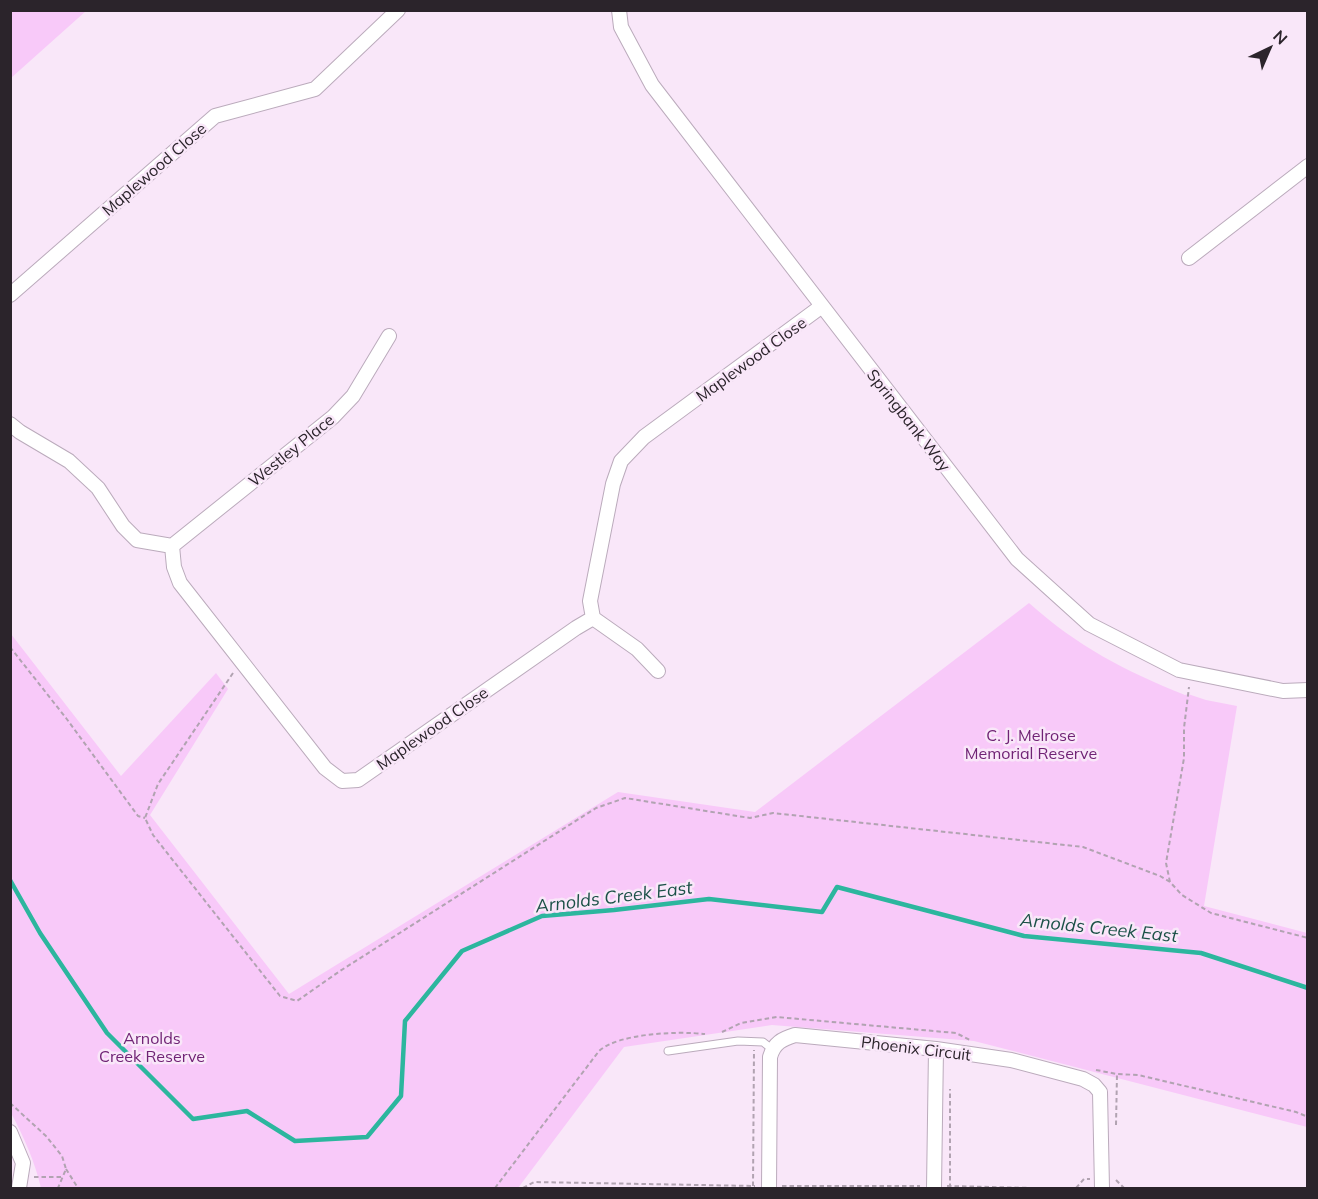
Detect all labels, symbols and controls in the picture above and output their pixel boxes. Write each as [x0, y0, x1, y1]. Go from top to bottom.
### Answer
north arrow [1240, 18, 1300, 78]
text: N [1269, 26, 1292, 49]
street label: Maplewood Close [98, 118, 210, 220]
street label: Maplewood Close [692, 312, 810, 406]
street label: Springbank Way [863, 365, 955, 475]
street label: Westley Place [244, 409, 338, 491]
street label: Maplewood Close [372, 682, 492, 774]
park label: C. J. Melrose Memorial Reserve [965, 725, 1097, 763]
water label: Arnolds Creek East [533, 875, 694, 918]
water label: Arnolds Creek East [1018, 908, 1179, 947]
park label: Arnolds Creek Reserve [99, 1028, 205, 1066]
street label: Phoenix Circuit [860, 1031, 972, 1065]

